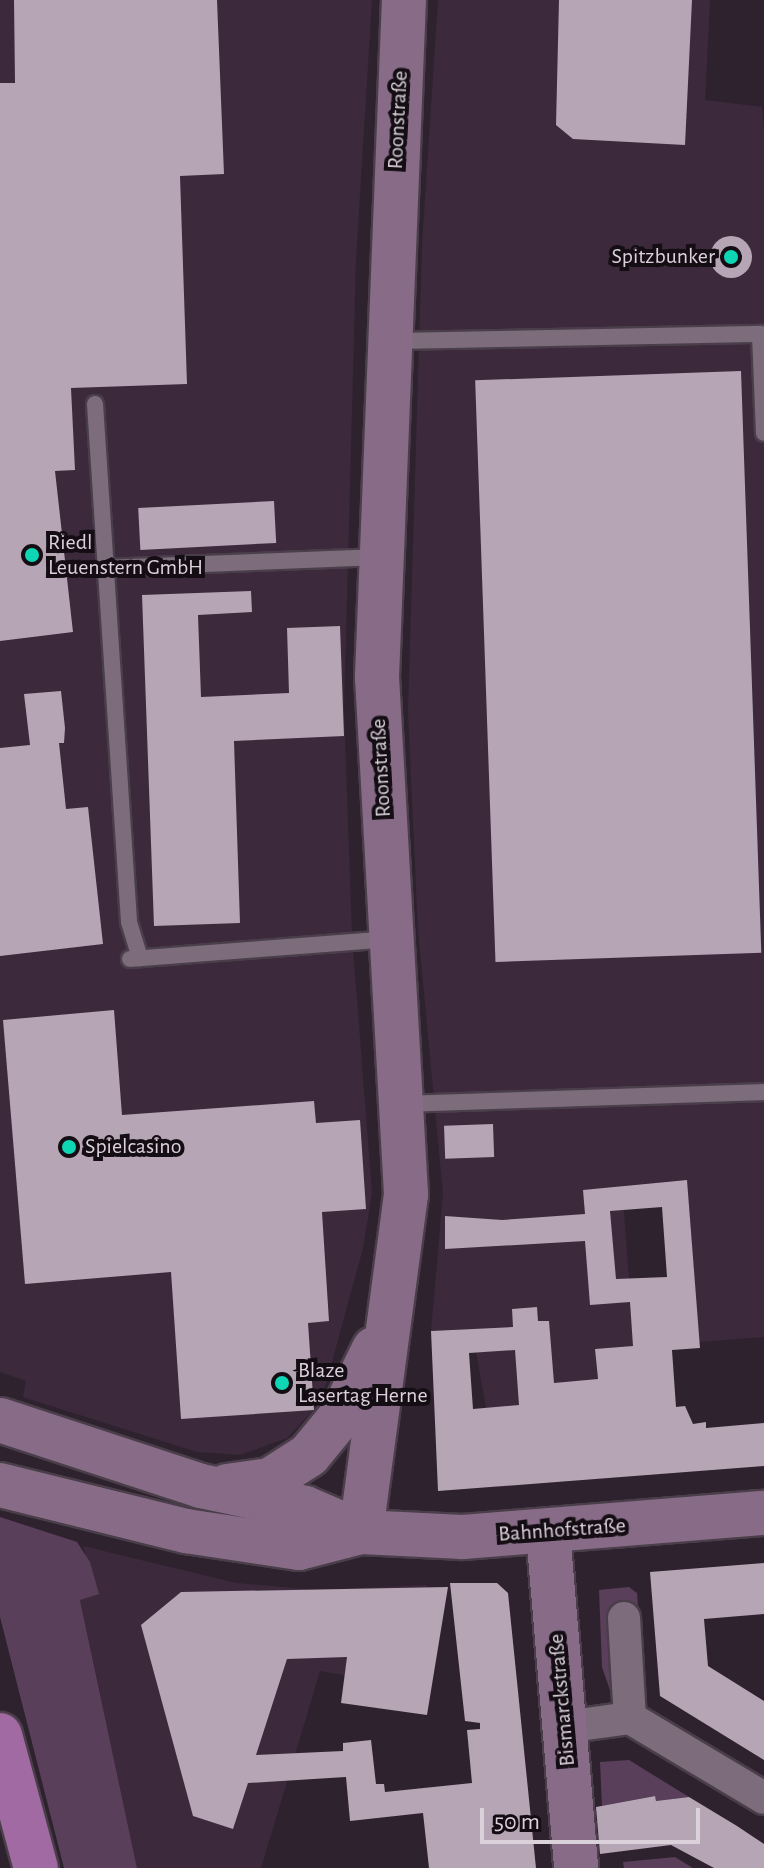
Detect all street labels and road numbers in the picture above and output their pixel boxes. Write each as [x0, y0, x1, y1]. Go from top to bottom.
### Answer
street label: Roonstraße [382, 70, 414, 170]
street label: Roonstraße [365, 718, 397, 818]
street label: Bahnhofstraße [497, 1512, 627, 1548]
street label: Bismarckstraße [543, 1633, 581, 1767]

